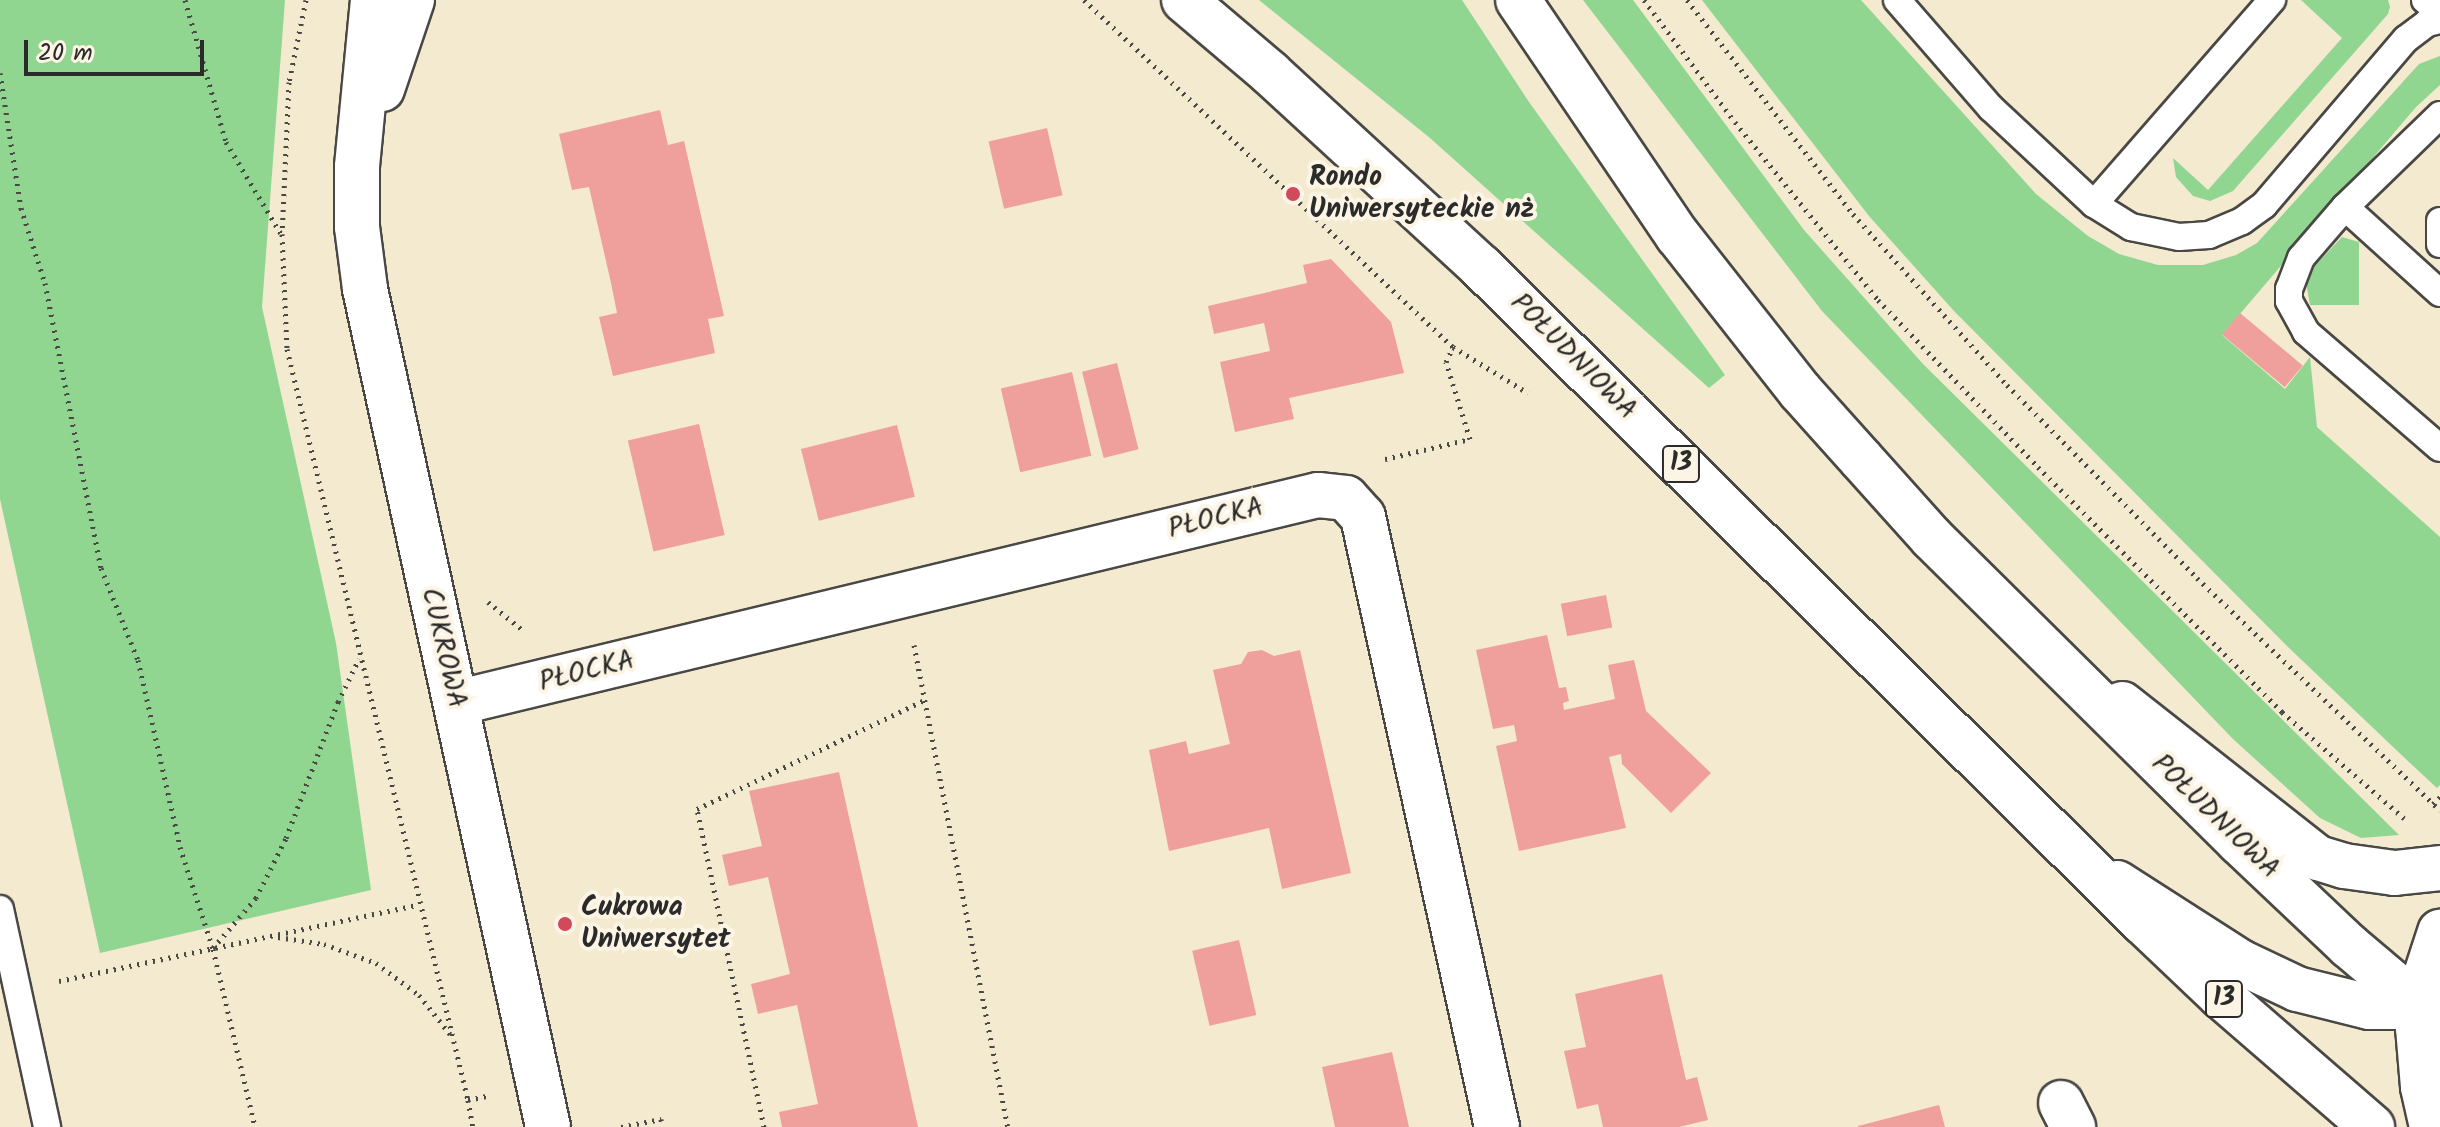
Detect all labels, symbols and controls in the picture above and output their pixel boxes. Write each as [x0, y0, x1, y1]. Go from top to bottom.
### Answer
scale bar [28, 24, 208, 74]
text: 20 m [38, 34, 93, 73]
place label: Rondo Uniwersyteckie nż [1309, 161, 1534, 227]
marker: Rondo Uniwersyteckie nż [1284, 185, 1302, 203]
street label: POŁUDNIOWA [1503, 287, 1643, 427]
road number: 13 [1661, 442, 1701, 486]
street label: PŁOCKA [1165, 491, 1267, 547]
street label: CUKROWA [413, 585, 473, 711]
street label: PŁOCKA [536, 644, 638, 700]
street label: POŁUDNIOWA [2144, 748, 2286, 886]
place label: Cukrowa Uniwersytet [581, 891, 731, 957]
marker: Cukrowa Uniwersytet [556, 915, 574, 933]
road number: 13 [2204, 977, 2244, 1021]

